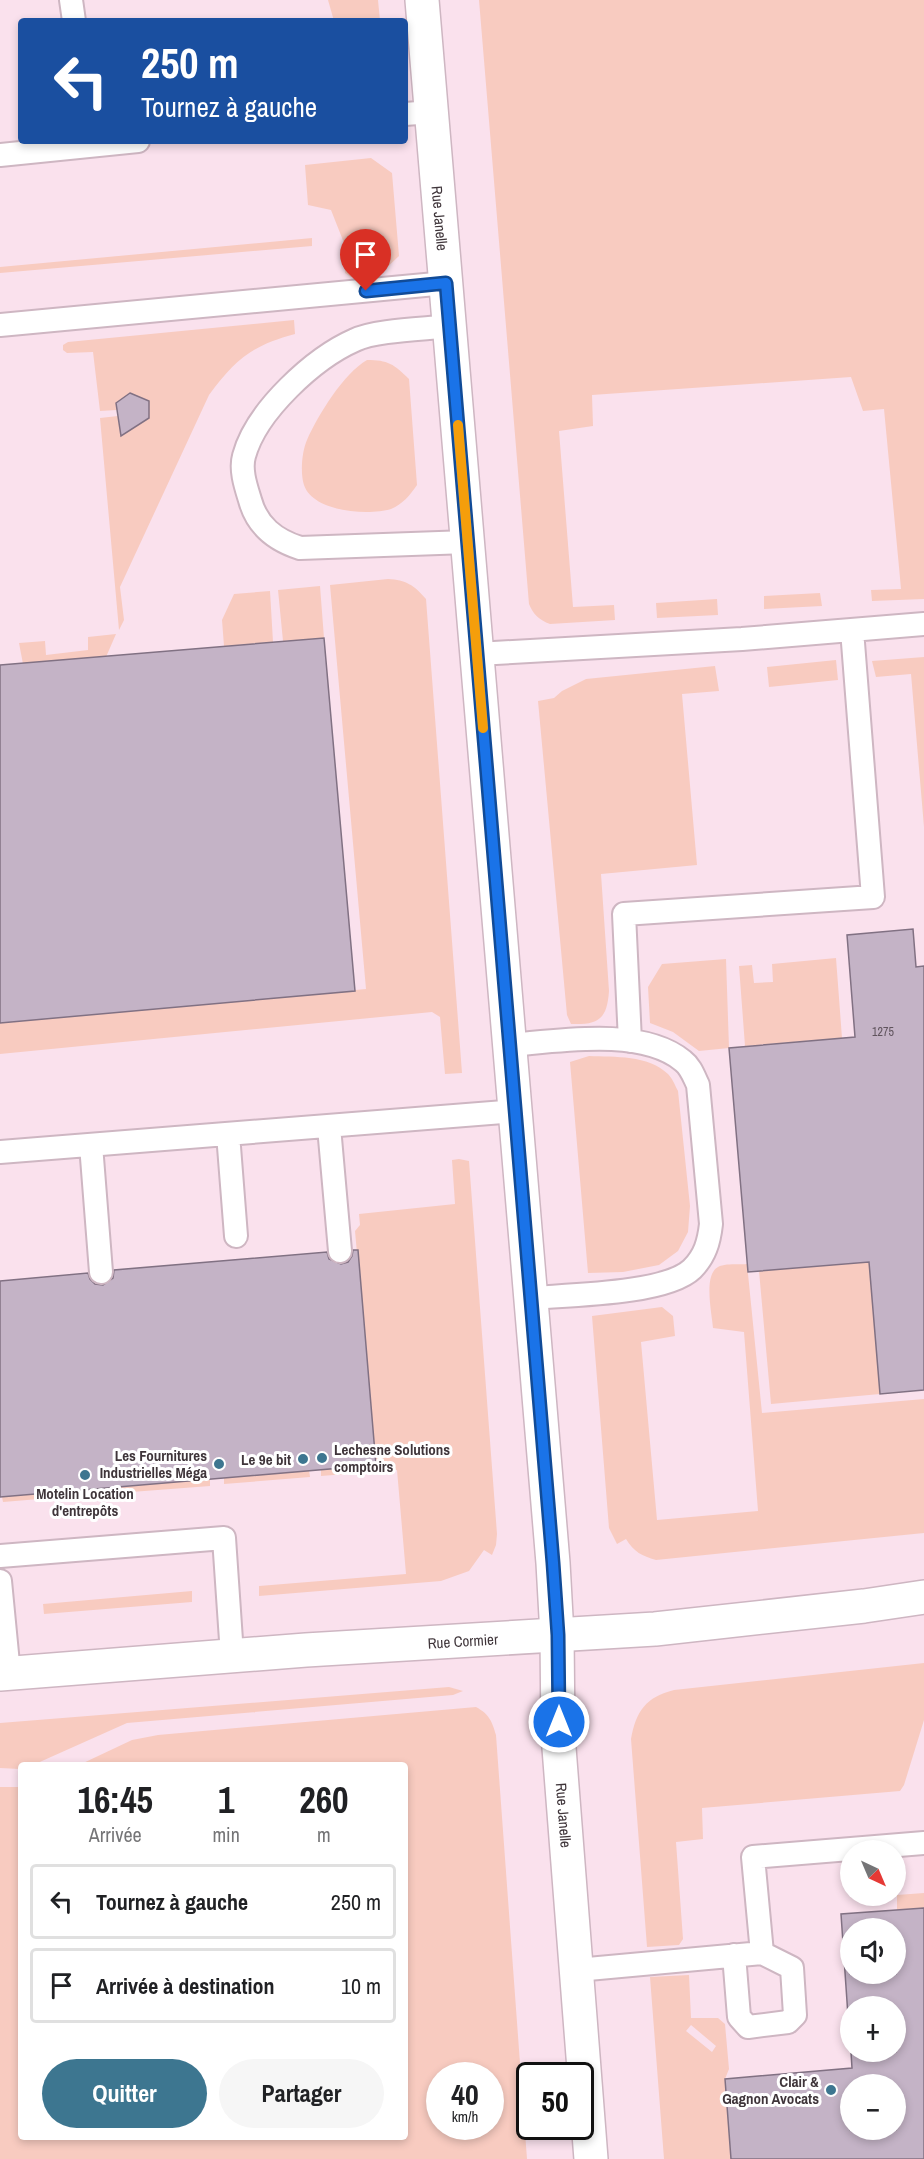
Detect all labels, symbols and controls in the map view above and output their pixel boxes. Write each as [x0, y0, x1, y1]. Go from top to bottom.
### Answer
text: 250 m [141, 35, 239, 91]
icon: left [42, 42, 120, 120]
text: Tournez à gauche [141, 89, 317, 125]
street label: Rue Janelle [427, 185, 453, 252]
pin [340, 229, 391, 291]
icon: arrive [349, 238, 382, 271]
house number: 1275 [872, 1024, 894, 1040]
place label: Lechesne Solutions comptoirs [334, 1439, 450, 1477]
place label: Les Fournitures Industrielles Méga [100, 1445, 207, 1483]
place label: Le 9e bit [241, 1449, 291, 1470]
marker: Lechesne Solutions comptoirs [315, 1451, 329, 1465]
marker: Le 9e bit [296, 1452, 310, 1466]
marker: Les Fournitures Industrielles Méga [212, 1457, 226, 1471]
marker: Motelin Location d'entrepôts [78, 1468, 92, 1482]
place label: Motelin Location d'entrepôts [36, 1483, 134, 1521]
street label: Rue Cormier [427, 1628, 499, 1653]
position arrow [527, 1690, 591, 1754]
text: 16:45 [77, 1776, 153, 1824]
text: 1 [218, 1776, 234, 1824]
text: 260 [299, 1776, 349, 1824]
street label: Rue Janelle [551, 1782, 577, 1849]
text: Arrivée [89, 1821, 142, 1848]
text: min [212, 1821, 240, 1848]
text: m [317, 1821, 331, 1848]
north arrow [840, 1840, 906, 1906]
map controls [840, 1840, 906, 2140]
icon: left [45, 1885, 78, 1918]
text: Tournez à gauche [96, 1887, 248, 1917]
text: 250 m [331, 1887, 381, 1917]
button: sound [840, 1918, 906, 1984]
icon: arrive [45, 1969, 78, 2002]
text: Arrivée à destination [96, 1971, 274, 2001]
text: 10 m [341, 1971, 381, 2001]
button: + [840, 1996, 906, 2062]
button: Quitter [42, 2059, 207, 2128]
button: Partager [219, 2059, 384, 2128]
speed limit sign: 50 [516, 2062, 594, 2140]
place label: Clair & Gagnon Avocats [722, 2071, 819, 2109]
text: 40 [451, 2074, 479, 2114]
button: − [840, 2074, 906, 2140]
marker: Clair & Gagnon Avocats [824, 2083, 838, 2097]
text: km/h [452, 2106, 478, 2127]

